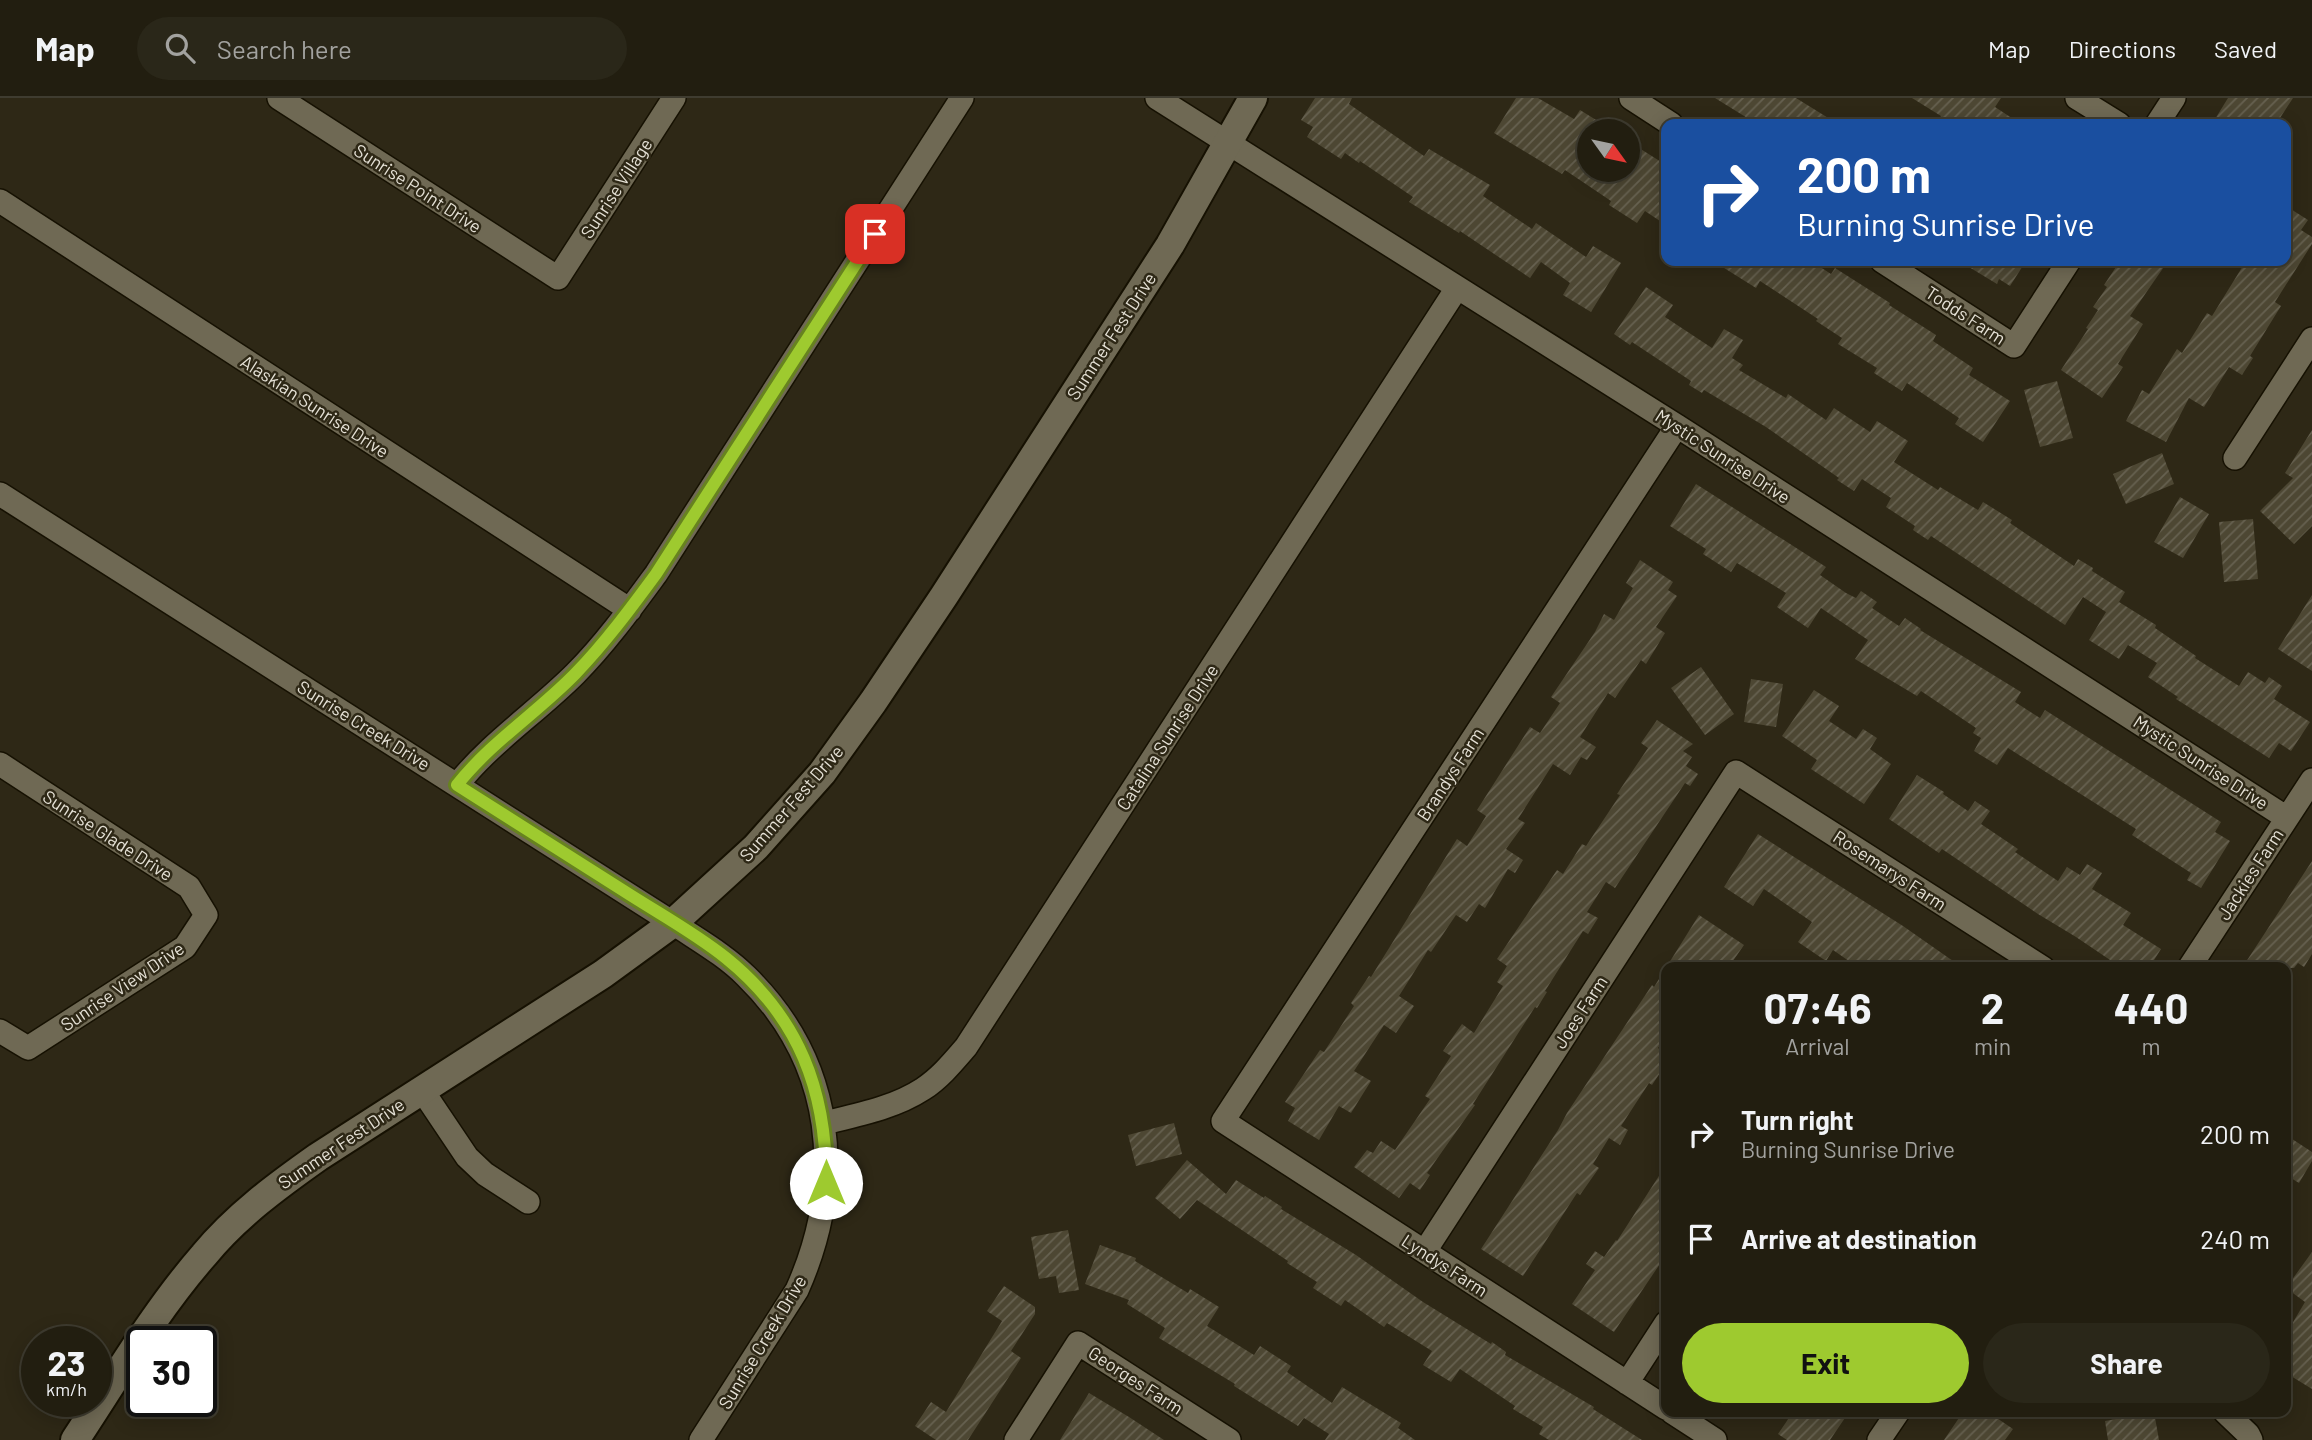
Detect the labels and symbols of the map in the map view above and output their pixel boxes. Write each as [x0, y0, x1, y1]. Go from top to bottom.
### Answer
north arrow [1577, 119, 1640, 182]
street label: Sunrise Village [576, 134, 656, 242]
street label: Sunrise Point Drive [350, 139, 486, 237]
pin [845, 204, 905, 264]
street label: Summer Fest Drive [1062, 268, 1160, 404]
street label: Todds Farm [1922, 281, 2010, 349]
street label: Alaskian Sunrise Drive [237, 350, 393, 462]
street label: Mystic Sunrise Drive [1651, 404, 1795, 508]
street label: Catalina Sunrise Drive [1112, 660, 1222, 814]
street label: Sunrise Creek Drive [294, 675, 434, 775]
street label: Mystic Sunrise Drive [2129, 710, 2273, 814]
street label: Brandys Farm [1412, 723, 1488, 825]
street label: Summer Fest Drive [734, 740, 848, 866]
street label: Sunrise Glade Drive [39, 785, 177, 885]
street label: Jackies Farm [2212, 824, 2288, 924]
street label: Rosemarys Farm [1829, 825, 1951, 915]
street label: Sunrise View Drive [56, 937, 188, 1035]
street label: Joes Farm [1548, 972, 1612, 1052]
street label: Summer Fest Drive [274, 1093, 408, 1193]
position arrow [789, 1146, 863, 1220]
street label: Lyndys Farm [1398, 1229, 1492, 1301]
street label: Sunrise Creek Drive [713, 1271, 811, 1413]
speed limit sign: 30 [126, 1326, 217, 1417]
street label: Georges Farm [1085, 1341, 1187, 1419]

